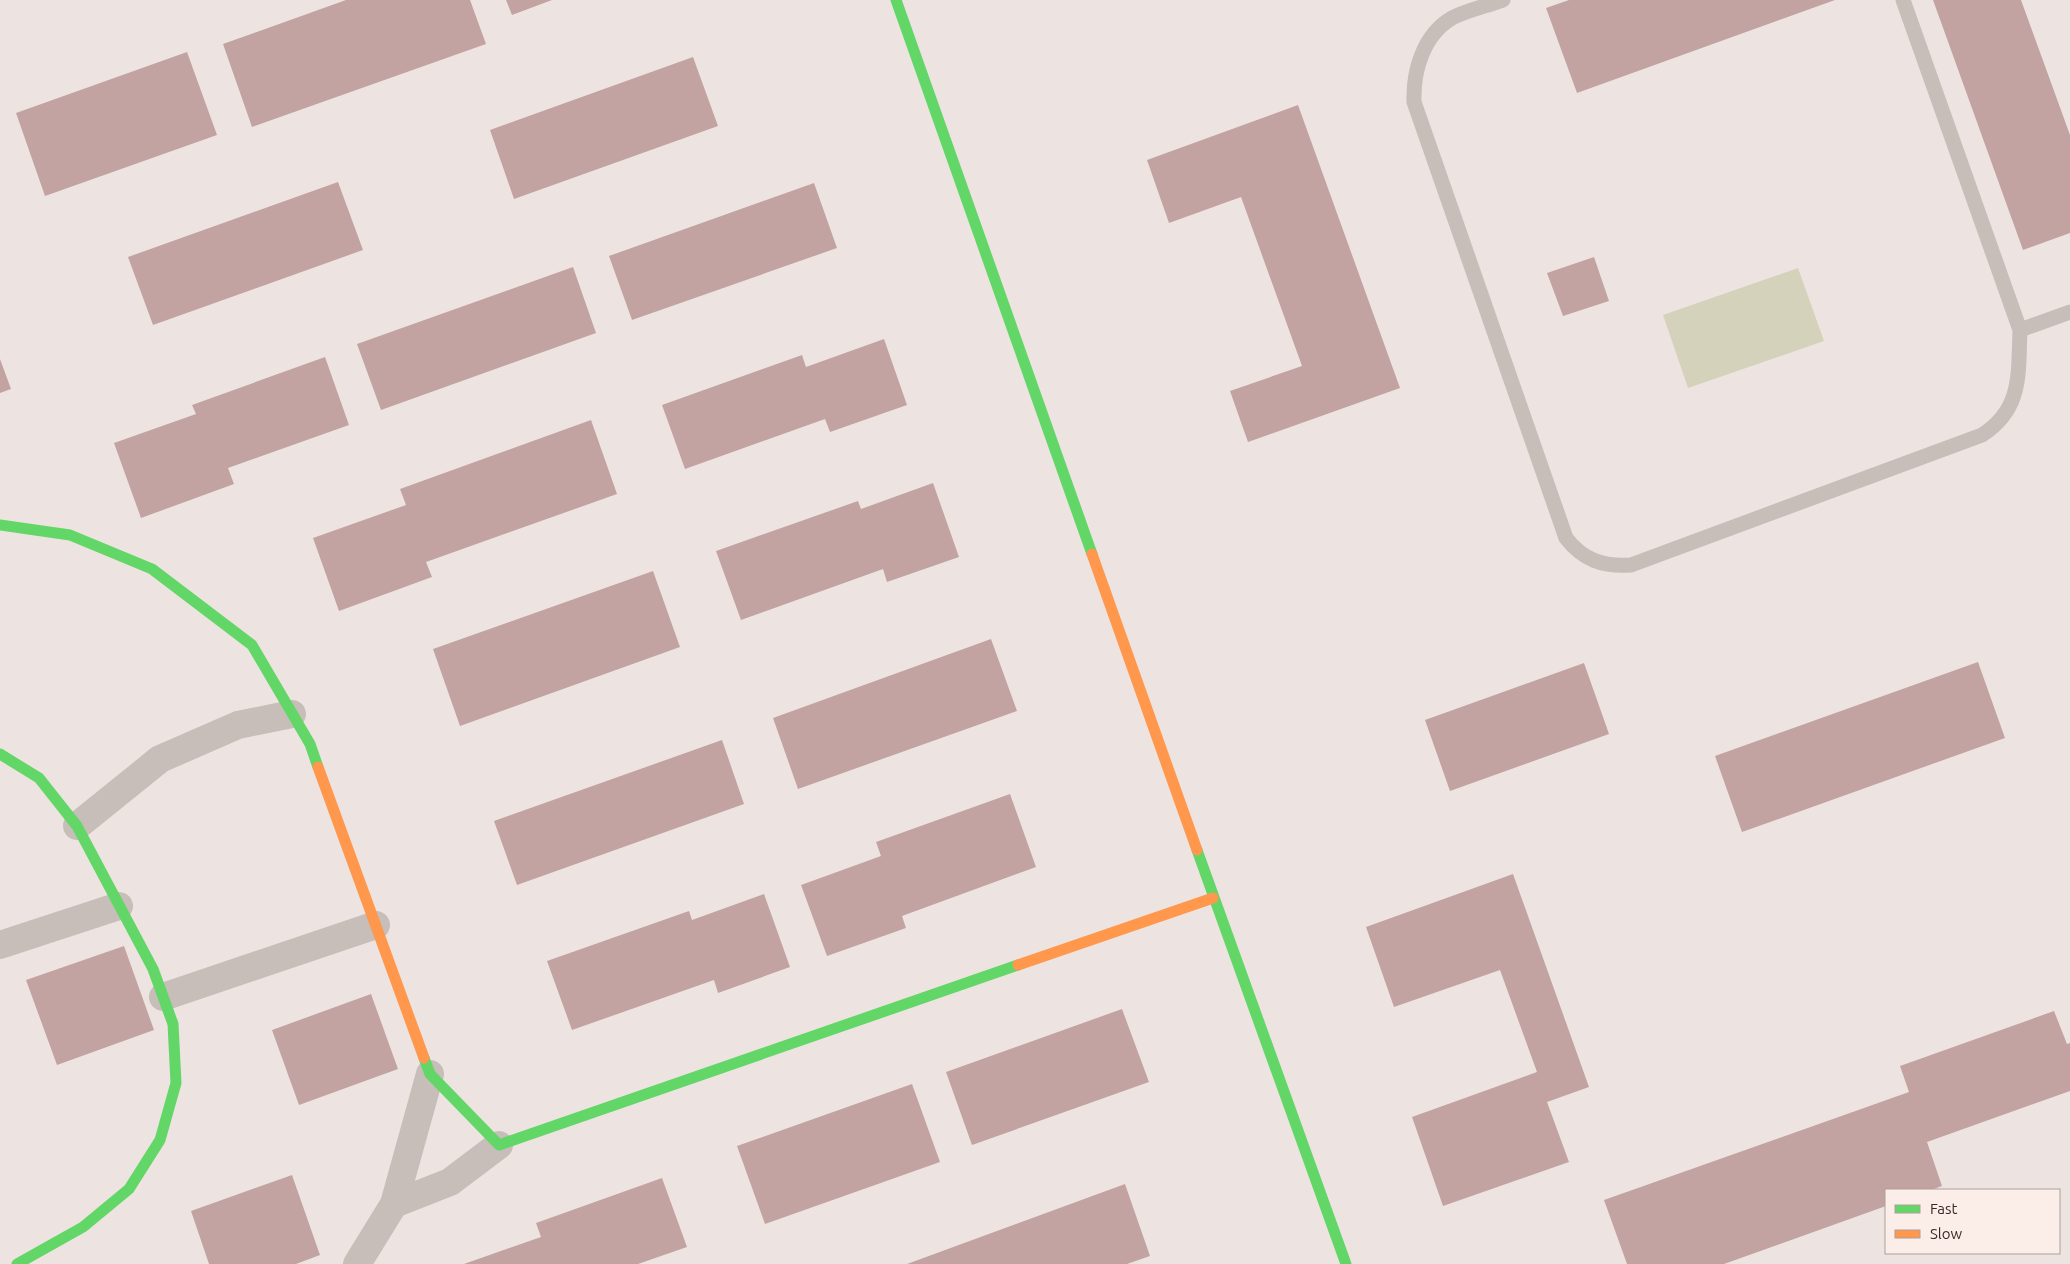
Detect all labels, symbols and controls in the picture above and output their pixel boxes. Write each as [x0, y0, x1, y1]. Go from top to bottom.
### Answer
legend [1885, 1189, 2060, 1254]
text: Fast [1930, 1200, 1958, 1217]
text: Slow [1930, 1225, 1963, 1242]

